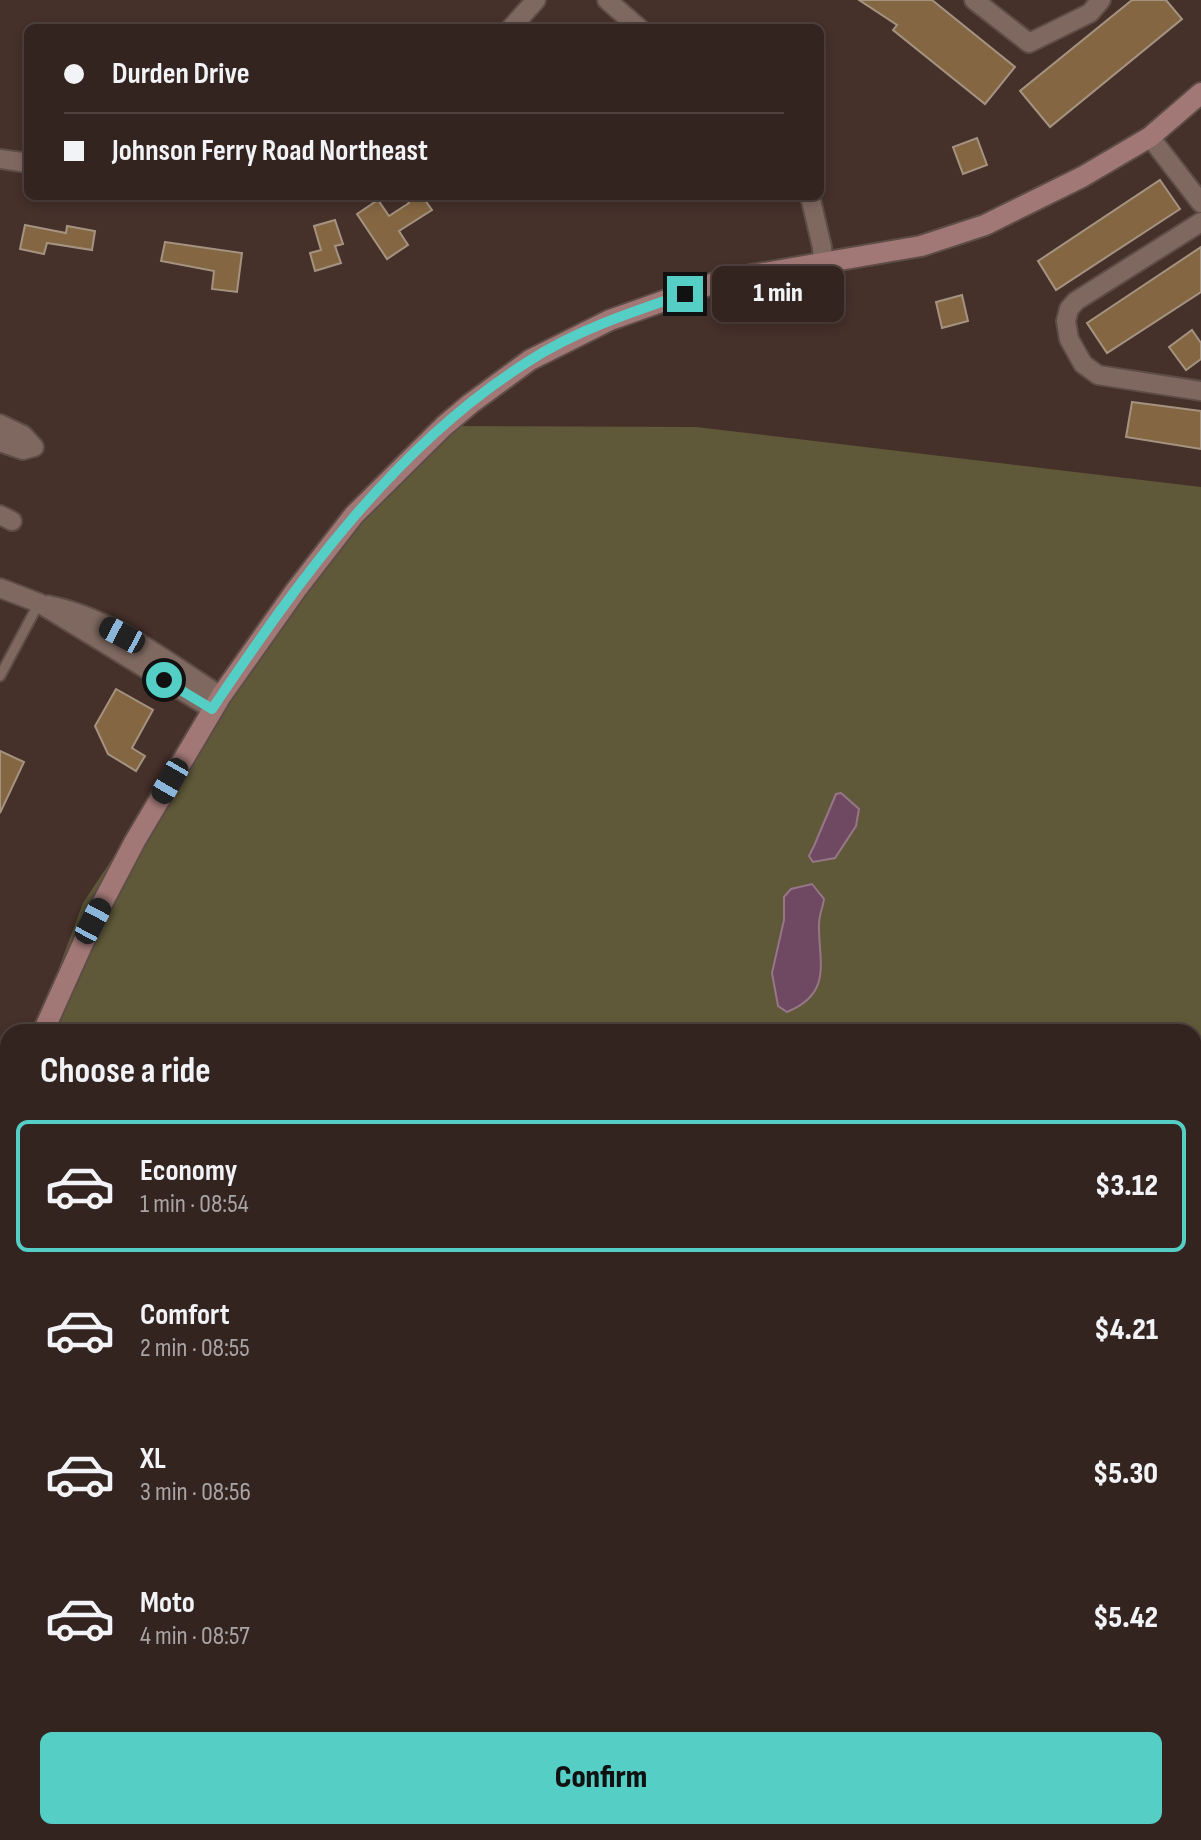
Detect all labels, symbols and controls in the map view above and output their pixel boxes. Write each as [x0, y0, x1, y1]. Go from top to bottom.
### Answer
text: Durden Drive [112, 56, 250, 92]
text: Johnson Ferry Road Northeast [112, 133, 428, 169]
callout: 1 min [713, 266, 845, 322]
route end [667, 276, 703, 312]
text: 1 min [753, 278, 803, 309]
car [95, 613, 149, 657]
route start [146, 662, 182, 698]
car [148, 754, 192, 808]
car [71, 894, 115, 948]
text: Choose a ride [40, 1050, 211, 1093]
icon: car [44, 1150, 116, 1222]
text: Economy [140, 1153, 237, 1189]
text: $3.12 [1095, 1168, 1158, 1204]
text: 1 min · 08:54 [140, 1189, 249, 1220]
icon: car [44, 1294, 116, 1366]
text: Comfort [140, 1297, 230, 1333]
text: $4.21 [1094, 1312, 1158, 1348]
text: 2 min · 08:55 [140, 1333, 250, 1364]
icon: car [44, 1438, 116, 1510]
text: XL [140, 1441, 166, 1477]
text: $5.30 [1093, 1456, 1158, 1492]
text: 3 min · 08:56 [140, 1477, 251, 1508]
icon: car [44, 1582, 116, 1654]
text: Moto [140, 1585, 195, 1621]
text: $5.42 [1093, 1600, 1158, 1636]
text: 4 min · 08:57 [140, 1621, 250, 1652]
button: Confirm [40, 1732, 1162, 1824]

